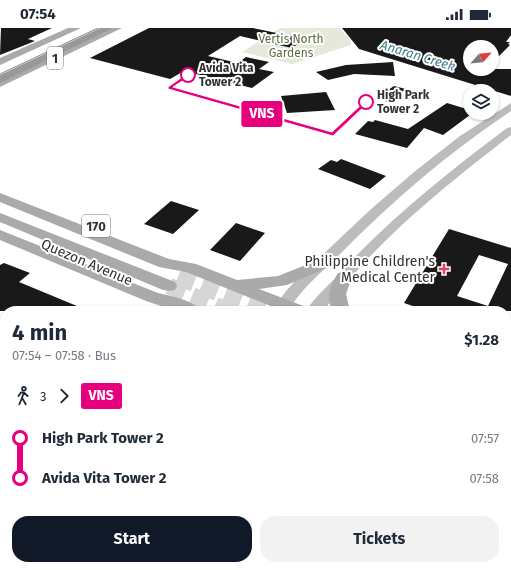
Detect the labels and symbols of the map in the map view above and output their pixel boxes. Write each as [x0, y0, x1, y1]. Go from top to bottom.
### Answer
park label: Vertis North Gardens [258, 32, 324, 60]
water label: Anaran Creek [378, 37, 457, 74]
north arrow [463, 40, 499, 76]
road number: 1 [47, 47, 63, 69]
place label: Avida Vita Tower 2 [198, 61, 254, 89]
marker: Avida Vita Tower 2 [180, 67, 196, 83]
place label: High Park Tower 2 [377, 88, 430, 116]
marker: High Park Tower 2 [358, 94, 374, 110]
line badge: VNS [239, 101, 285, 127]
road number: 170 [82, 215, 110, 237]
street label: Quezon Avenue [38, 236, 135, 289]
place label: Philippine Children's Medical Center [304, 253, 436, 286]
marker: Philippine Children's Medical Center [438, 263, 450, 275]

